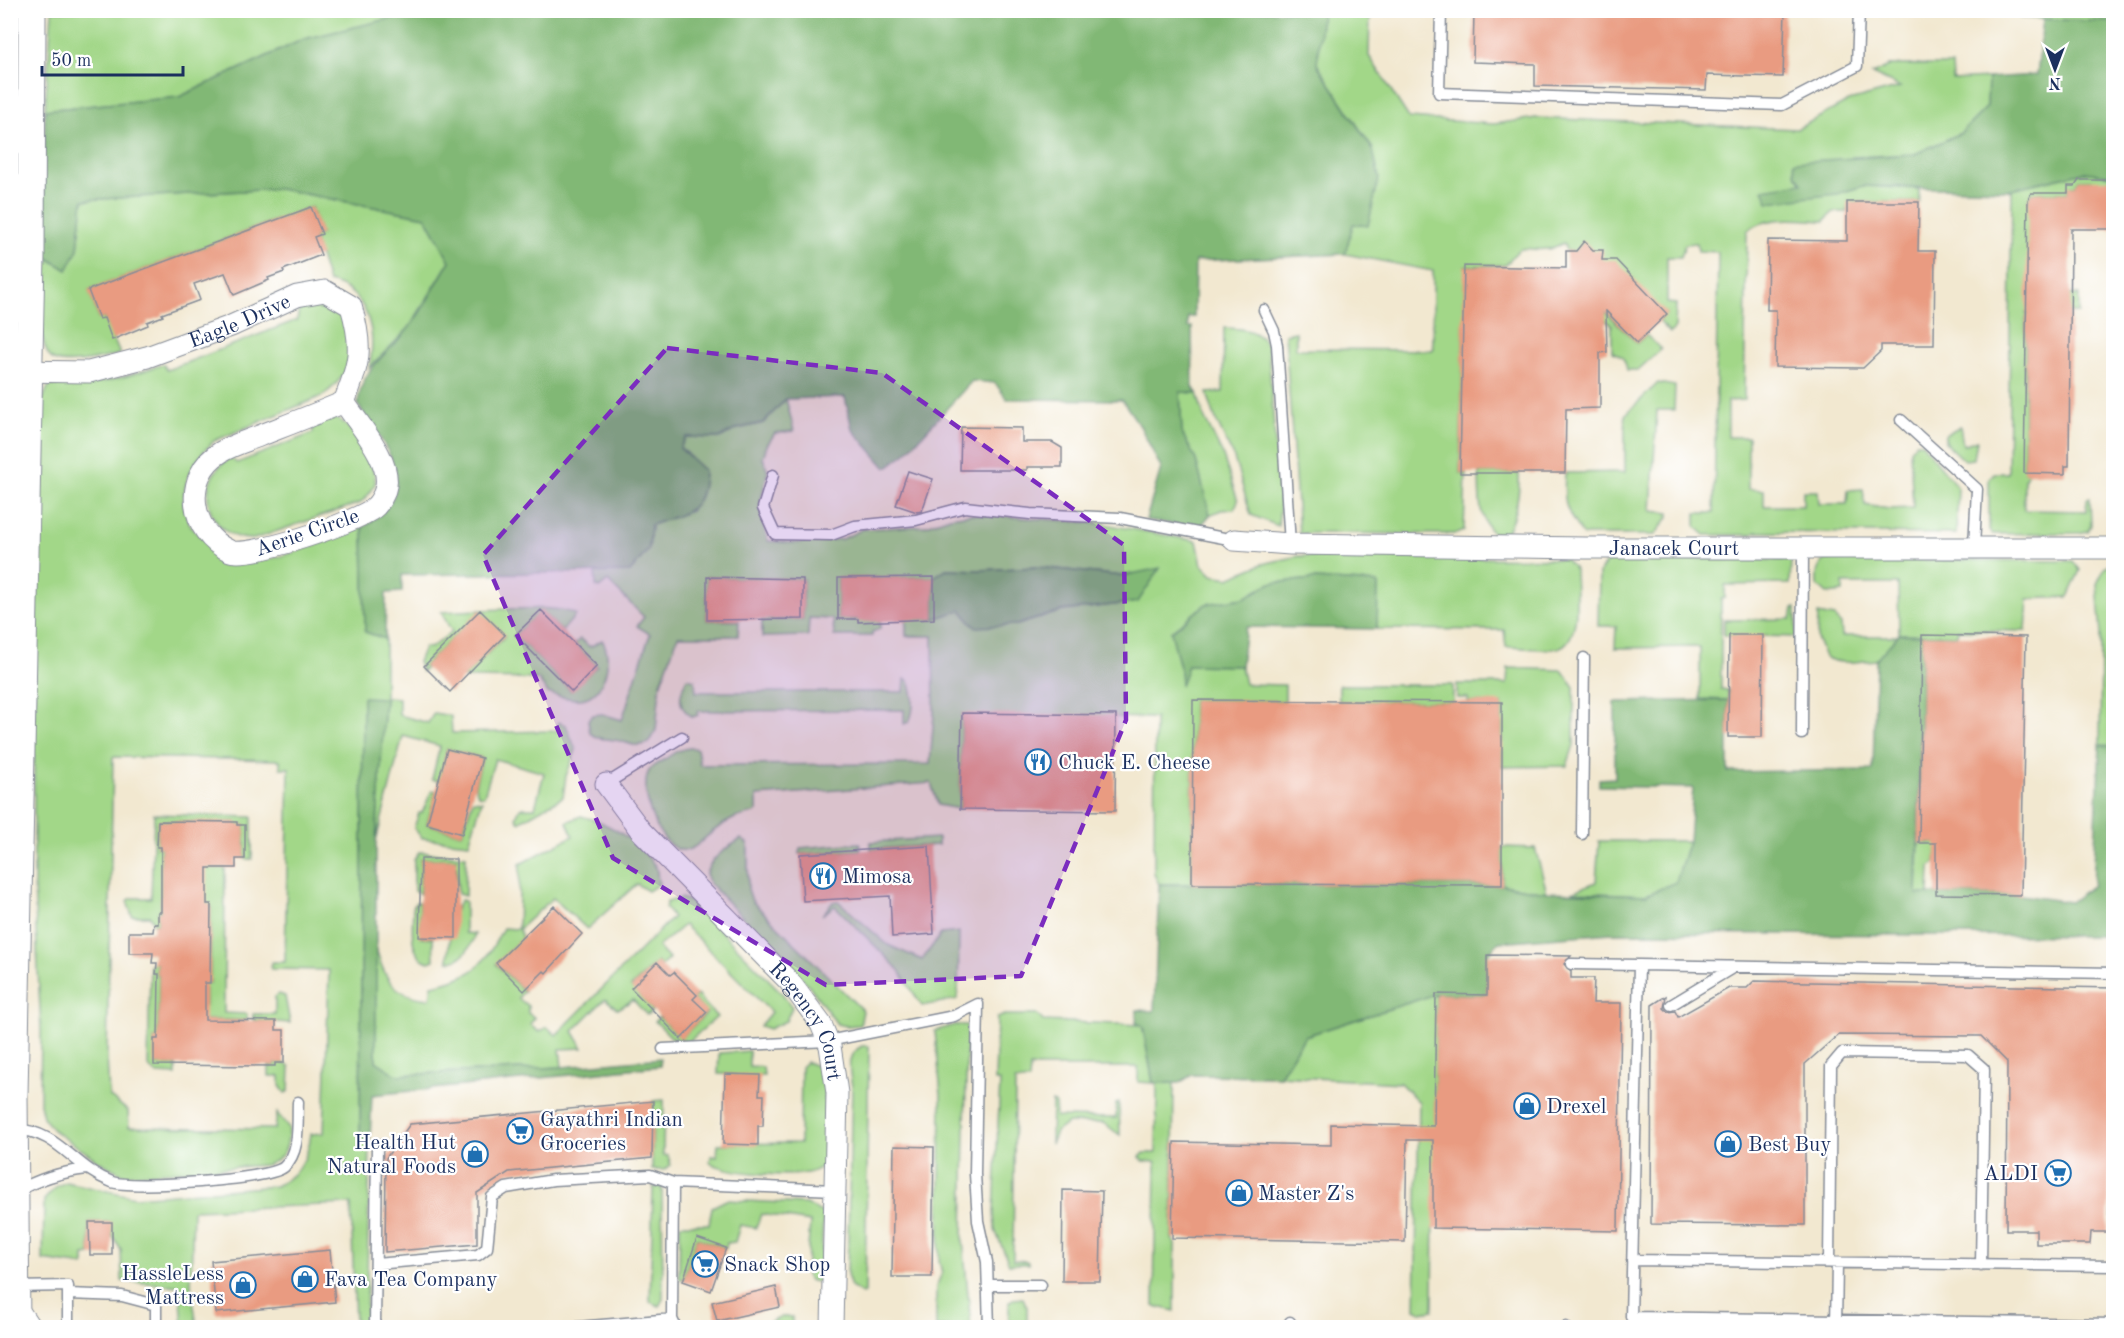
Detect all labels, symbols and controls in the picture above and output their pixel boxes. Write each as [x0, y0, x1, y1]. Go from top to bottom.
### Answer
scale bar [42, 39, 183, 77]
north arrow [2025, 39, 2085, 99]
text: 50 m [51, 52, 91, 70]
text: N [2048, 74, 2061, 90]
street label: Eagle Drive [186, 292, 294, 353]
street label: Aerie Circle [253, 506, 362, 561]
street label: Janacek Court [1608, 539, 1739, 560]
restaurant icon: Chuck E. Cheese [1023, 747, 1053, 777]
place label: Chuck E. Cheese [1058, 753, 1211, 774]
restaurant icon: Mimosa [808, 861, 838, 891]
place label: Mimosa [842, 867, 912, 888]
street label: Regency Court [764, 958, 844, 1082]
shop icon: Drexel [1512, 1091, 1542, 1121]
place label: Drexel [1546, 1097, 1607, 1118]
place label: Gayathri Indian Groceries [540, 1110, 683, 1155]
supermarket icon: Gayathri Indian Groceries [505, 1116, 535, 1146]
shop icon: Best Buy [1713, 1129, 1743, 1159]
place label: Health Hut Natural Foods [327, 1133, 456, 1178]
place label: Best Buy [1748, 1135, 1831, 1156]
shop icon: Health Hut Natural Foods [460, 1139, 490, 1169]
supermarket icon: ALDI [2043, 1158, 2073, 1188]
place label: ALDI [1983, 1164, 2038, 1185]
shop icon: Master Z's [1224, 1178, 1254, 1208]
place label: Master Z's [1258, 1184, 1354, 1205]
supermarket icon: Snack Shop [690, 1249, 720, 1279]
place label: Snack Shop [724, 1255, 830, 1276]
place label: HassleLess Mattress [122, 1264, 224, 1309]
shop icon: Fava Tea Company [290, 1264, 320, 1294]
shop icon: HassleLess Mattress [228, 1270, 258, 1300]
place label: Fava Tea Company [324, 1270, 498, 1291]

